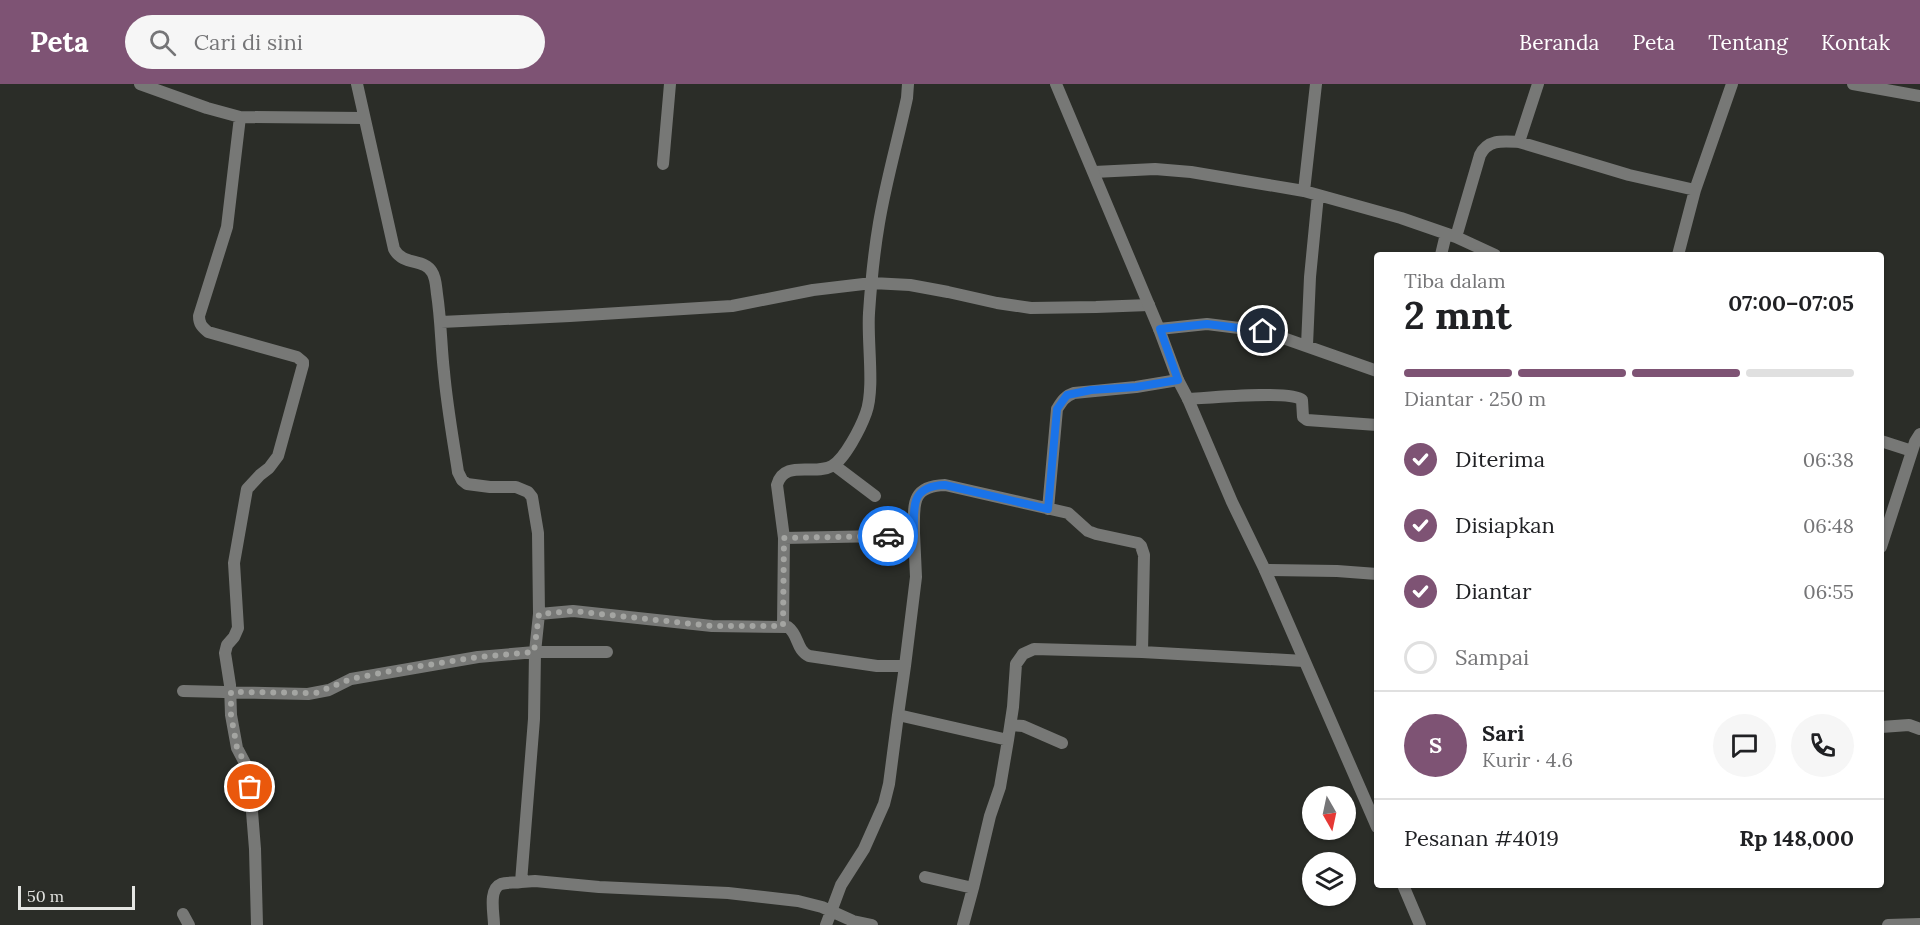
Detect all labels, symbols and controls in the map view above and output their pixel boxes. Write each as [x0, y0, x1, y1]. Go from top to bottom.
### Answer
search box [125, 15, 545, 69]
text: Peta [30, 24, 89, 60]
icon: search [146, 26, 179, 59]
text: Cari di sini [194, 28, 303, 56]
text: Beranda [1519, 29, 1599, 56]
text: Peta [1632, 29, 1675, 56]
text: Tentang [1708, 29, 1788, 56]
text: Kontak [1821, 29, 1890, 56]
text: Tiba dalam [1404, 268, 1506, 293]
text: 07:00–07:05 [1728, 289, 1854, 317]
text: 2 mnt [1404, 290, 1512, 340]
pin [1237, 305, 1288, 356]
icon: home [1246, 314, 1279, 347]
text: Diantar · 250 m [1404, 386, 1546, 411]
icon: check [1404, 443, 1437, 476]
text: Diterima [1455, 445, 1545, 473]
text: 06:38 [1803, 447, 1854, 472]
courier [858, 506, 918, 566]
icon: check [1404, 509, 1437, 542]
text: Disiapkan [1455, 511, 1555, 539]
text: 06:48 [1803, 513, 1854, 538]
icon: car [872, 520, 905, 553]
icon: check [1404, 575, 1437, 608]
text: Diantar [1455, 577, 1531, 605]
text: 06:55 [1803, 579, 1854, 604]
text: Sampai [1455, 643, 1529, 671]
button: chat [1713, 714, 1776, 777]
button: phone [1791, 714, 1854, 777]
text: Sari [1482, 719, 1524, 747]
text: S [1429, 731, 1442, 759]
text: Kurir · 4.6 [1482, 747, 1573, 772]
pin [224, 761, 275, 812]
icon: bag [233, 770, 266, 803]
north arrow [1302, 786, 1356, 840]
map controls [1302, 786, 1356, 906]
text: Pesanan #4019 [1404, 824, 1559, 852]
text: Rp 148,000 [1739, 824, 1854, 852]
button: layers [1302, 852, 1356, 906]
scale bar [18, 883, 135, 910]
text: 50 m [27, 886, 64, 906]

